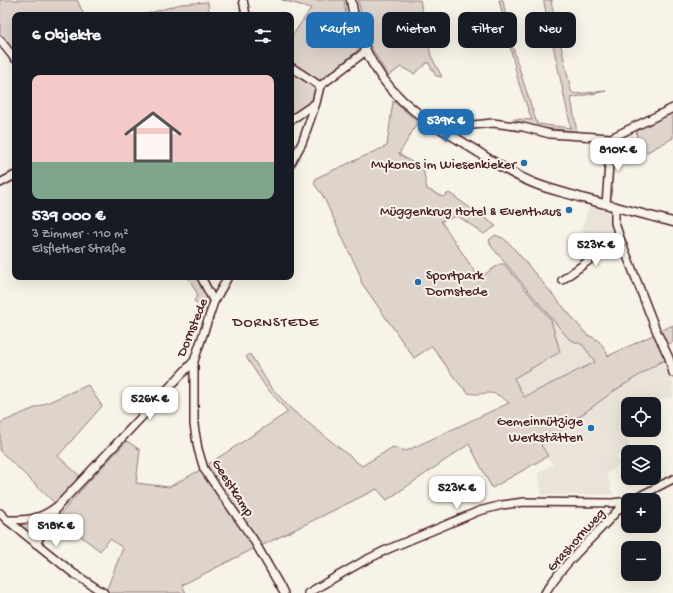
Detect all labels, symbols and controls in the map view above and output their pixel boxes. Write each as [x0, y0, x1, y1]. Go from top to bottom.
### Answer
chip: Kaufen [306, 12, 374, 48]
chip: Mieten [382, 12, 450, 48]
chip: Filter [458, 12, 517, 48]
chip: Neu [525, 12, 576, 48]
icon: filters [252, 25, 274, 47]
text: 6 Objekte [32, 26, 101, 46]
icon: home [117, 101, 189, 173]
pin: 539K € [413, 109, 479, 143]
text: 539K € [427, 114, 465, 129]
pin: 810K € [585, 138, 651, 172]
text: 810K € [599, 143, 637, 158]
place label: Mykonos im Wiesenkieker [371, 157, 517, 174]
marker: Mykonos im Wiesenkieker [519, 158, 529, 168]
place label: Müggenkrug Hotel & Eventhaus [380, 204, 562, 221]
marker: Müggenkrug Hotel & Eventhaus [564, 205, 574, 215]
text: 539 000 € [32, 207, 105, 227]
text: 3 Zimmer · 110 m² [32, 227, 128, 242]
pin: 523K € [563, 233, 629, 267]
text: 523K € [577, 238, 615, 253]
text: Elsflether Straße [32, 242, 126, 257]
place label: Sportpark Dornstede [425, 268, 488, 301]
marker: Sportpark Dornstede [413, 277, 423, 287]
street label: Dornstede [174, 296, 213, 361]
district label: DORNSTEDE [232, 314, 319, 332]
pin: 526K € [117, 387, 183, 421]
text: 526K € [131, 392, 169, 407]
map controls [621, 397, 661, 581]
button: locate [621, 397, 661, 437]
place label: Gemeinnützige Werkstätten [497, 414, 584, 447]
marker: Gemeinnützige Werkstätten [586, 423, 596, 433]
button: layers [621, 445, 661, 485]
street label: Geestkamp [207, 456, 257, 520]
pin: 523K € [424, 476, 490, 510]
text: 523K € [438, 481, 476, 496]
button: + [621, 493, 661, 533]
street label: Grashornweg [544, 506, 610, 576]
pin: 518K € [23, 514, 89, 548]
text: 518K € [37, 519, 75, 534]
button: − [621, 541, 661, 581]

